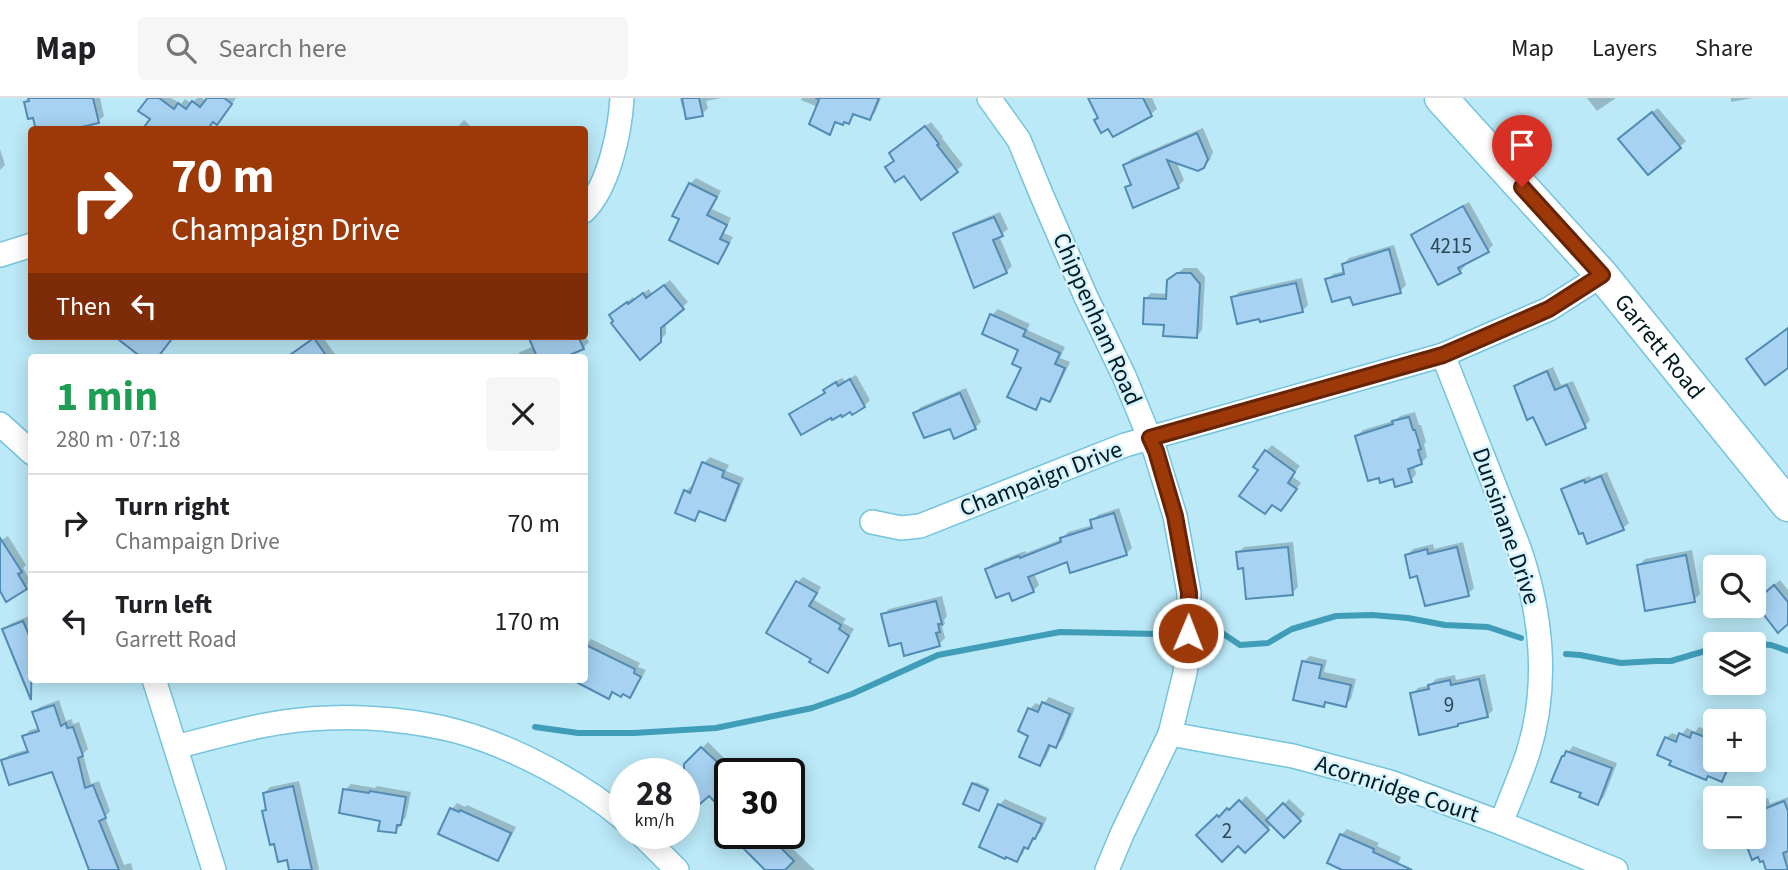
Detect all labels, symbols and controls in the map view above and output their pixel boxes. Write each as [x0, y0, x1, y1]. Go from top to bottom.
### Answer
search box [138, 17, 628, 80]
text: Map [35, 25, 96, 72]
icon: search [162, 29, 200, 67]
text: Search here [218, 30, 347, 67]
text: Map [1511, 31, 1554, 66]
text: Layers [1592, 31, 1657, 66]
text: Share [1695, 31, 1753, 66]
pin [1492, 115, 1552, 187]
icon: arrive [1503, 126, 1541, 164]
text: 70 m [171, 142, 275, 212]
icon: right [56, 154, 147, 245]
text: Champaign Drive [171, 207, 400, 253]
street label: Chippenham Road [1043, 227, 1151, 411]
house number: 4215 [1430, 231, 1472, 261]
street label: Garrett Road [1606, 286, 1713, 407]
icon: left [125, 287, 163, 325]
text: Then [56, 288, 111, 325]
text: 1 min [56, 367, 158, 427]
button: close [486, 377, 560, 451]
text: 280 m · 07:18 [56, 423, 180, 456]
street label: Champaign Drive [955, 432, 1127, 526]
street label: Dunsinane Drive [1463, 443, 1549, 609]
text: Turn right [115, 488, 230, 525]
icon: right [56, 504, 94, 542]
text: 70 m [507, 505, 560, 542]
text: Champaign Drive [115, 525, 280, 558]
map controls [1703, 555, 1766, 849]
button: search [1703, 555, 1766, 618]
text: Turn left [115, 586, 212, 623]
position arrow [1151, 596, 1225, 670]
icon: left [56, 602, 94, 640]
text: 170 m [494, 603, 560, 640]
text: Garrett Road [115, 623, 237, 656]
button: layers [1703, 632, 1766, 695]
house number: 9 [1444, 690, 1454, 720]
button: + [1703, 709, 1766, 772]
street label: Acornridge Court [1311, 746, 1483, 832]
speed limit sign: 30 [714, 758, 805, 849]
text: 28 [636, 769, 673, 819]
button: − [1703, 786, 1766, 849]
text: km/h [635, 808, 674, 833]
house number: 2 [1222, 816, 1232, 846]

